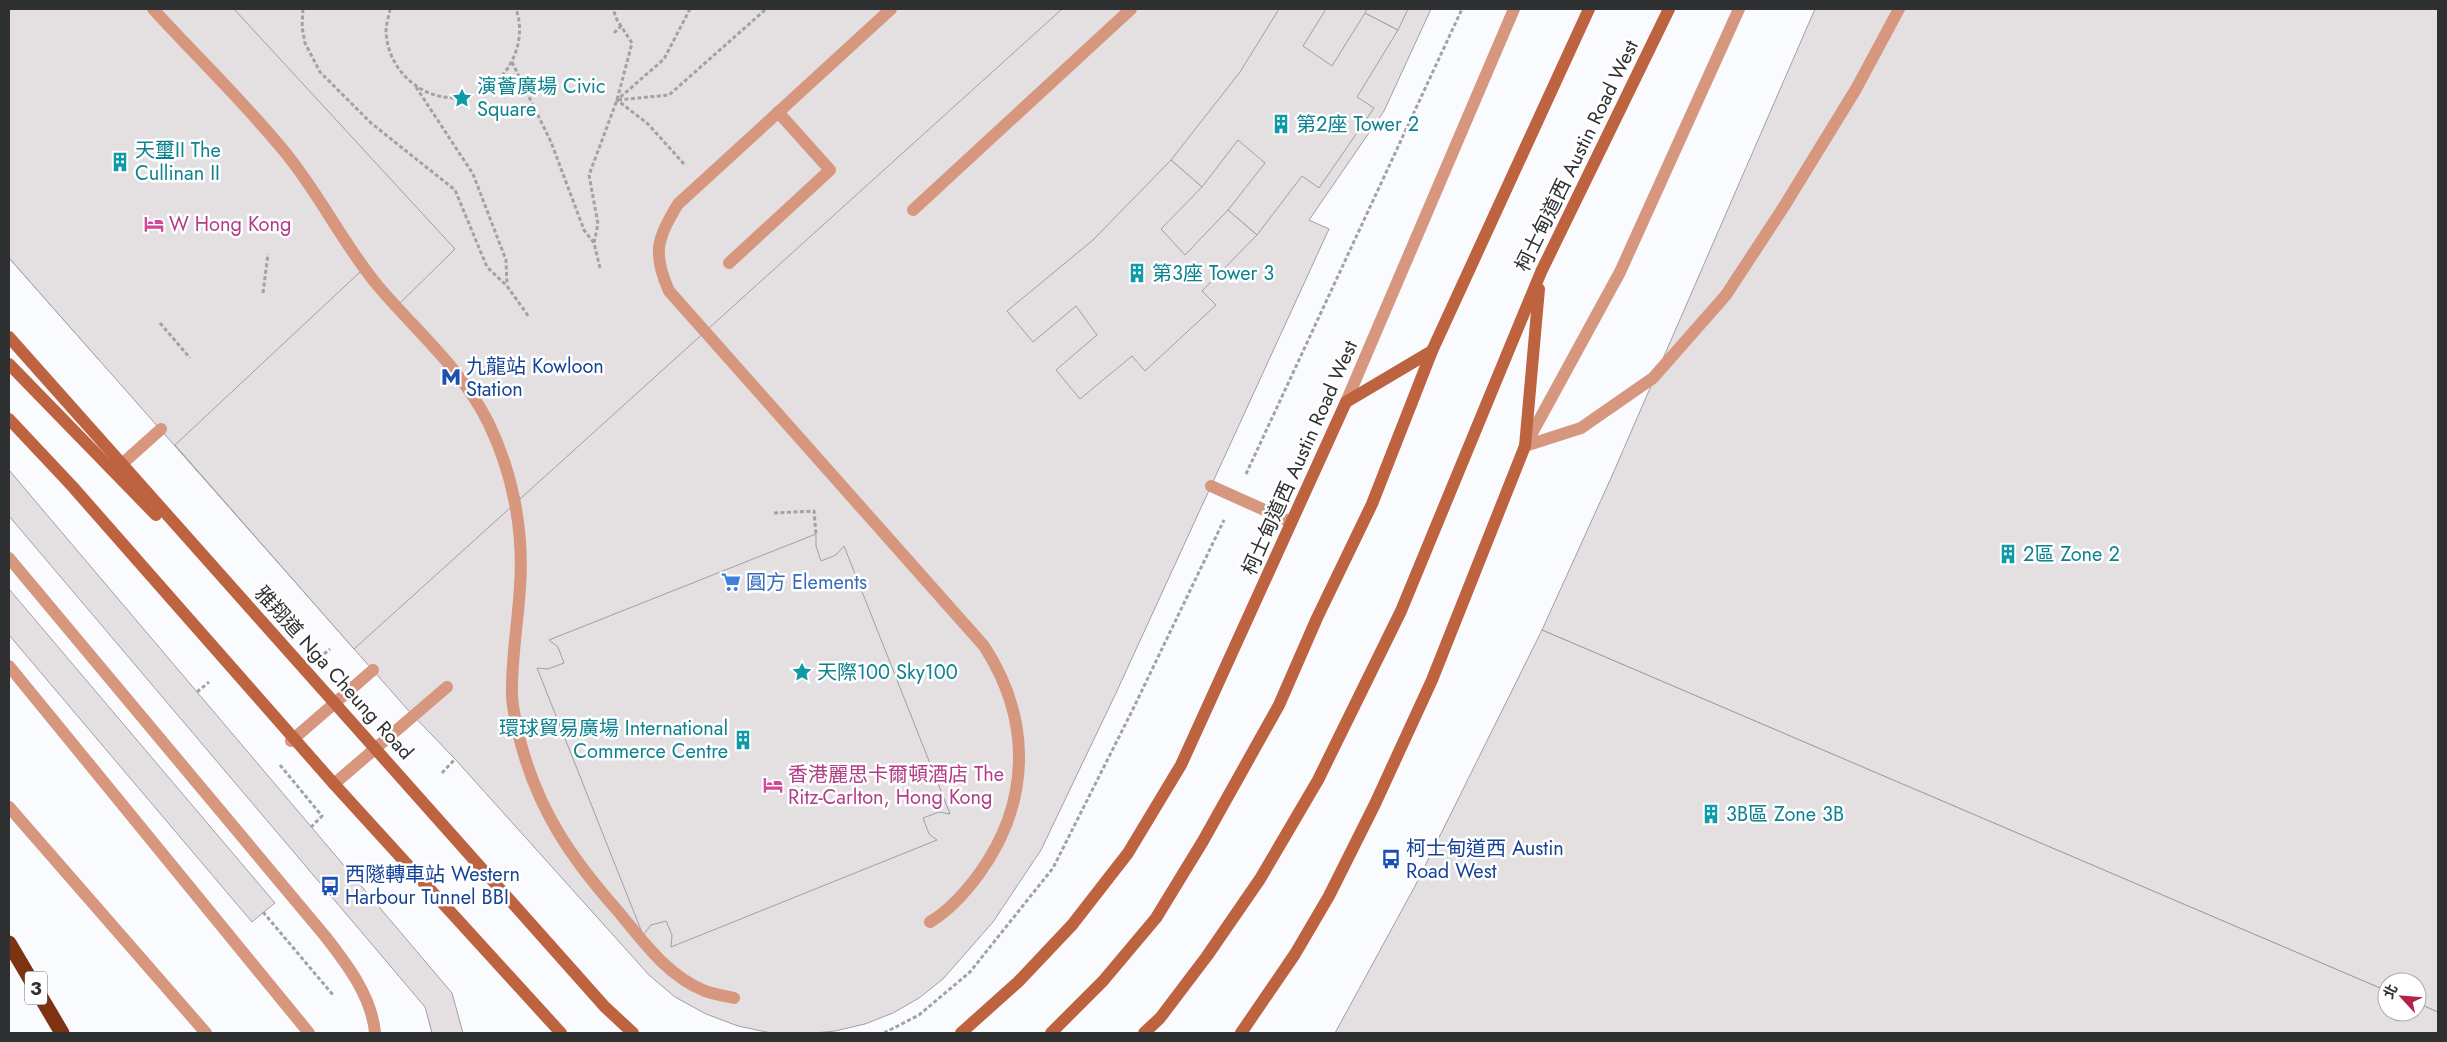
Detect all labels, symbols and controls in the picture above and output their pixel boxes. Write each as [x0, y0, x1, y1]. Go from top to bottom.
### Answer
street label: 柯士甸道西 Austin Road West [1508, 35, 1646, 277]
place label: 演薈廣場 Civic Square [477, 72, 605, 124]
place icon: 演薈廣場 Civic Square [451, 87, 473, 109]
place label: 第2座 Tower 2 [1296, 110, 1419, 139]
building icon: 第2座 Tower 2 [1270, 113, 1292, 135]
place label: 天璽II The Cullinan II [135, 136, 221, 188]
building icon: 天璽II The Cullinan II [109, 151, 131, 173]
place label: W Hong Kong [169, 210, 291, 239]
hotel icon: W Hong Kong [143, 213, 165, 235]
place label: 第3座 Tower 3 [1152, 259, 1274, 288]
building icon: 第3座 Tower 3 [1126, 262, 1148, 284]
street label: 柯士甸道西 Austin Road West [1235, 336, 1365, 580]
place label: 九龍站 Kowloon Station [466, 352, 604, 404]
metro station icon: 九龍站 Kowloon Station [440, 366, 462, 388]
place label: 2區 Zone 2 [2023, 540, 2120, 569]
building icon: 2區 Zone 2 [1997, 543, 2019, 565]
place label: 圓方 Elements [746, 568, 867, 597]
supermarket icon: 圓方 Elements [720, 571, 742, 593]
street label: 雅翔道 Nga Cheung Road [248, 580, 420, 766]
place label: 天際100 Sky100 [817, 658, 958, 687]
place icon: 天際100 Sky100 [791, 661, 813, 683]
place label: 環球貿易廣場 International Commerce Centre [499, 714, 728, 766]
building icon: 環球貿易廣場 International Commerce Centre [732, 729, 754, 751]
place label: 香港麗思卡爾頓酒店 The Ritz-Carlton, Hong Kong [788, 760, 1004, 812]
hotel icon: 香港麗思卡爾頓酒店 The Ritz-Carlton, Hong Kong [762, 774, 784, 796]
place label: 3B區 Zone 3B [1726, 800, 1844, 829]
building icon: 3B區 Zone 3B [1700, 803, 1722, 825]
place label: 柯士甸道西 Austin Road West [1406, 834, 1564, 886]
bus stop icon: 柯士甸道西 Austin Road West [1380, 848, 1402, 870]
place label: 西隧轉車站 Western Harbour Tunnel BBI [345, 860, 520, 912]
bus stop icon: 西隧轉車站 Western Harbour Tunnel BBI [319, 875, 341, 897]
road number: 3 [25, 971, 47, 1004]
north arrow [2377, 972, 2427, 1022]
text: 北 [2378, 981, 2402, 1002]

